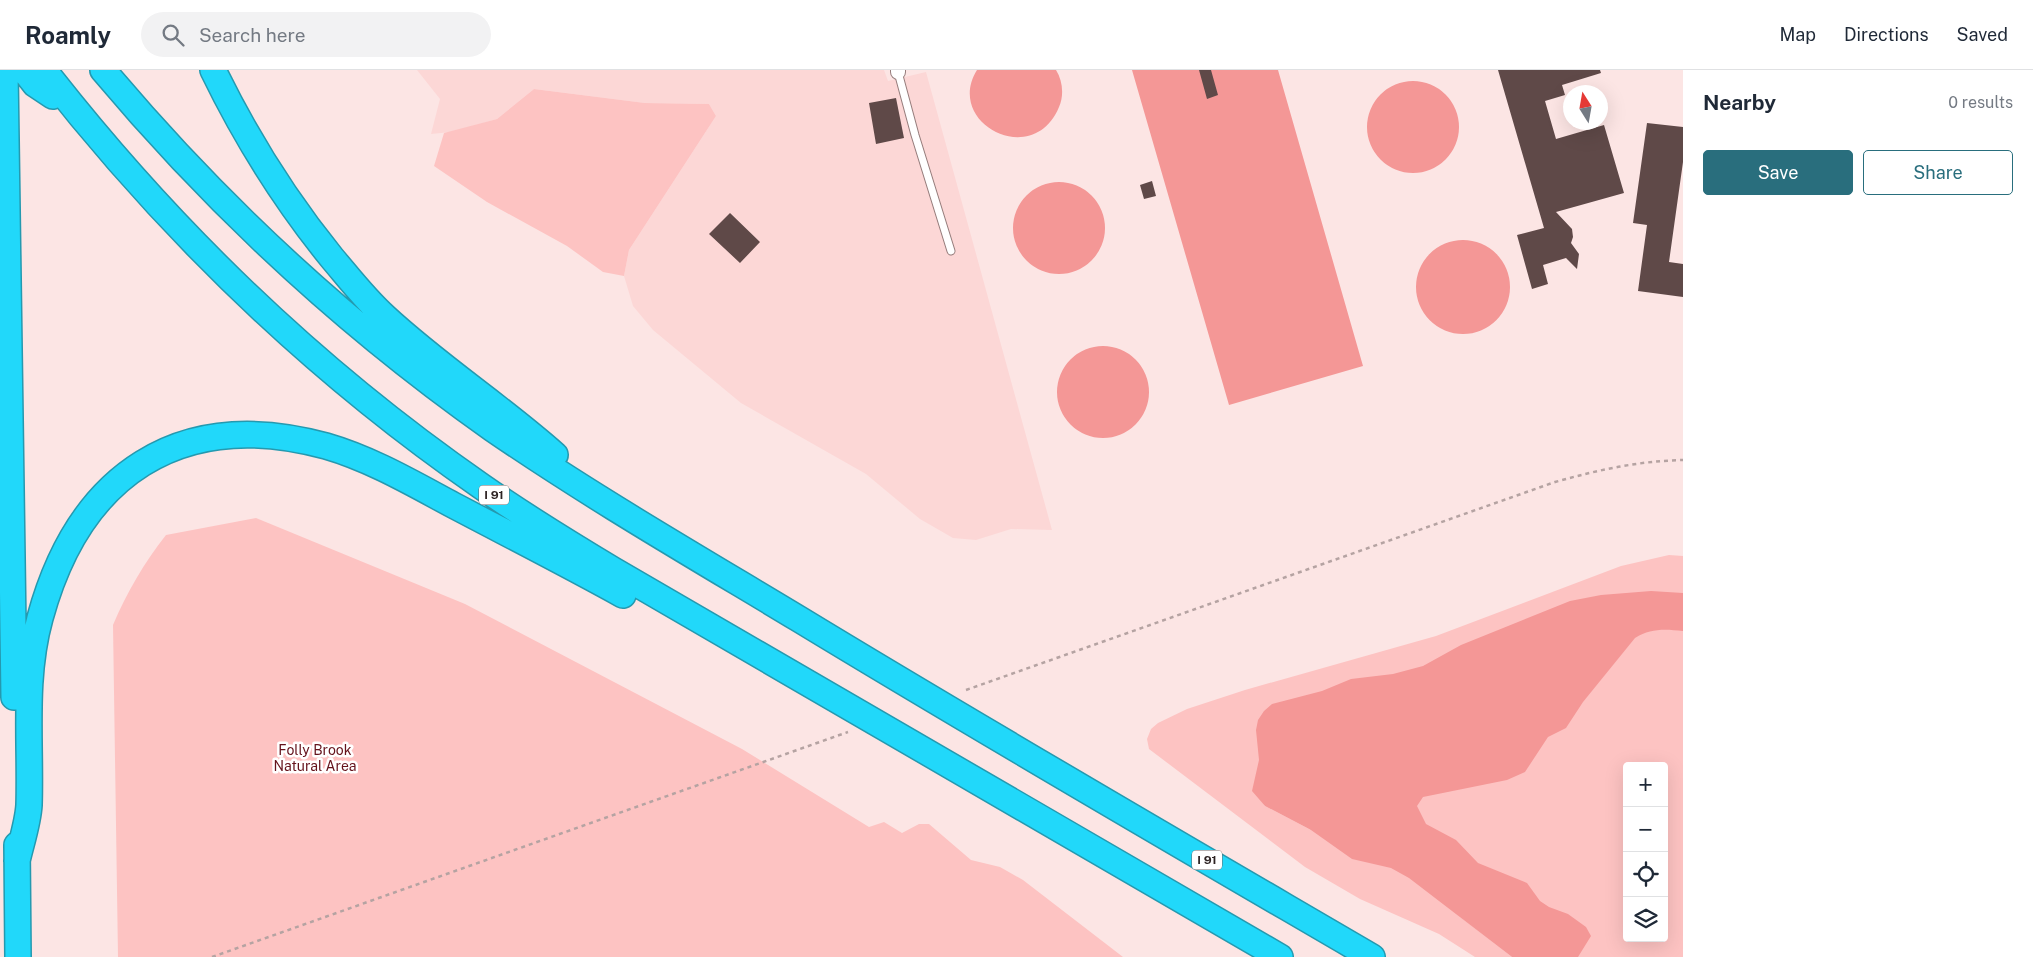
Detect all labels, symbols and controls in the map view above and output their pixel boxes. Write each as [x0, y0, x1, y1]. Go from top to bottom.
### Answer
search box [141, 12, 491, 57]
text: Roamly [25, 21, 111, 49]
icon: search [159, 21, 187, 49]
text: Search here [199, 24, 306, 46]
text: Map [1779, 24, 1816, 45]
text: Directions [1844, 24, 1929, 45]
text: Saved [1957, 24, 2008, 45]
north arrow [1563, 85, 1608, 130]
text: Nearby [1703, 90, 1776, 115]
text: 0 results [1948, 93, 2013, 112]
button: Save [1703, 150, 1853, 195]
button: Share [1863, 150, 2013, 195]
road number: I 91 [479, 486, 509, 504]
park label: Folly Brook Natural Area [273, 742, 357, 774]
map controls [1623, 762, 1668, 942]
button: + [1623, 762, 1668, 807]
button: − [1623, 807, 1668, 852]
road number: I 91 [1192, 850, 1222, 870]
button: locate [1623, 852, 1668, 897]
button: layers [1623, 897, 1668, 942]

